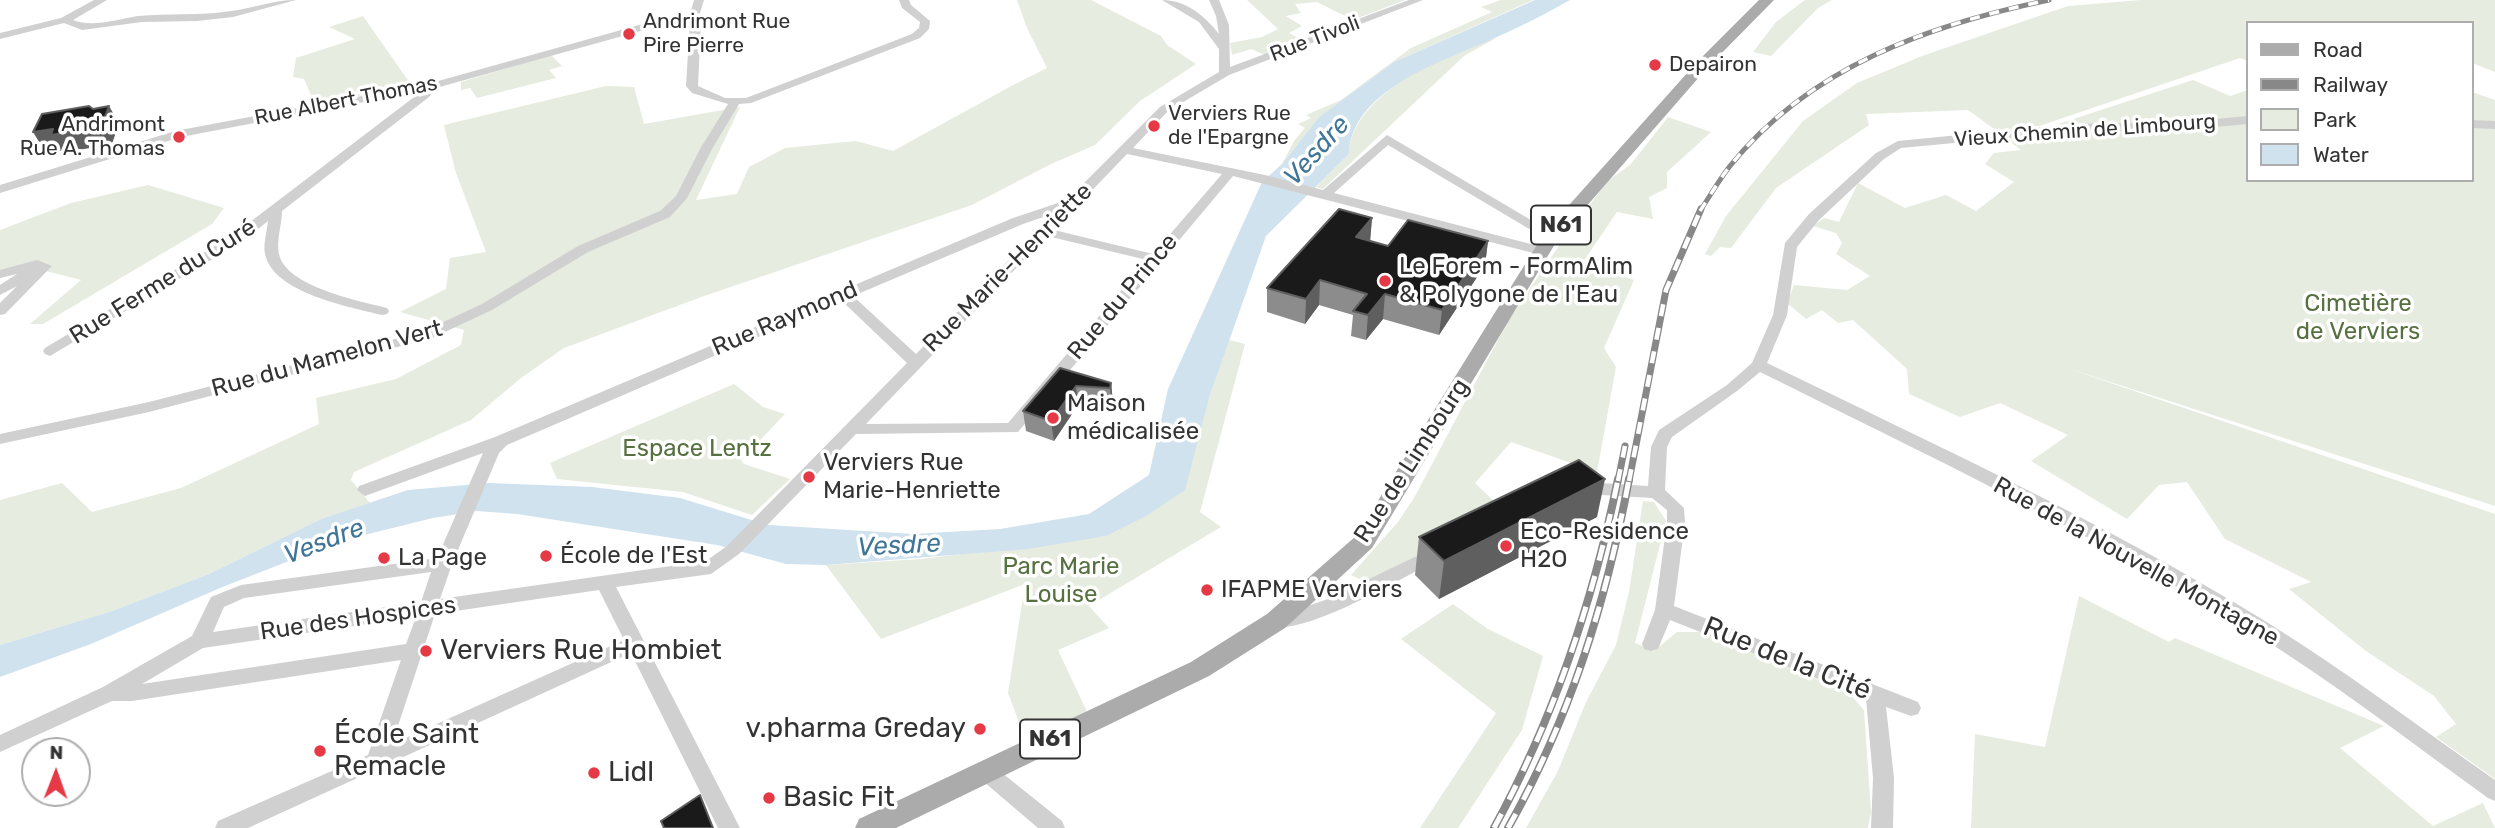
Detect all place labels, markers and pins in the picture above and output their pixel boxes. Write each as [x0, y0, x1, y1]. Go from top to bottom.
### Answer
place label: Andrimont Rue Pire Pierre [643, 9, 790, 59]
marker: Andrimont Rue Pire Pierre [621, 26, 637, 42]
place label: Depairon [1669, 52, 1757, 78]
marker: Depairon [1647, 57, 1663, 73]
place label: Verviers Rue de l'Epargne [1168, 101, 1291, 151]
place label: Andrimont Rue A. Thomas [20, 112, 165, 162]
marker: Verviers Rue de l'Epargne [1146, 118, 1162, 134]
marker: Andrimont Rue A. Thomas [171, 129, 187, 145]
place label: Le Forem - FormAlim & Polygone de l'Eau [1399, 253, 1633, 309]
marker: Le Forem - FormAlim & Polygone de l'Eau [1377, 273, 1393, 289]
place label: Maison médicalisée [1067, 390, 1199, 446]
marker: Maison médicalisée [1045, 410, 1061, 426]
place label: Verviers Rue Marie-Henriette [823, 449, 1001, 505]
marker: Verviers Rue Marie-Henriette [801, 469, 817, 485]
place label: Eco-Residence H2O [1520, 518, 1689, 574]
marker: Eco-Residence H2O [1498, 538, 1514, 554]
place label: École de l'Est [560, 542, 707, 570]
place label: La Page [398, 544, 487, 572]
marker: École de l'Est [538, 548, 554, 564]
marker: La Page [376, 550, 392, 566]
place label: IFAPME Verviers [1221, 576, 1402, 604]
marker: IFAPME Verviers [1199, 582, 1215, 598]
place label: Verviers Rue Hombiet [440, 634, 722, 668]
marker: Verviers Rue Hombiet [418, 643, 434, 659]
place label: v.pharma Greday [746, 712, 966, 746]
place label: École Saint Remacle [334, 718, 479, 784]
marker: v.pharma Greday [972, 721, 988, 737]
marker: École Saint Remacle [312, 743, 328, 759]
place label: Lidl [608, 756, 654, 790]
marker: Lidl [586, 765, 602, 781]
place label: Basic Fit [783, 781, 895, 815]
marker: Basic Fit [761, 790, 777, 806]

